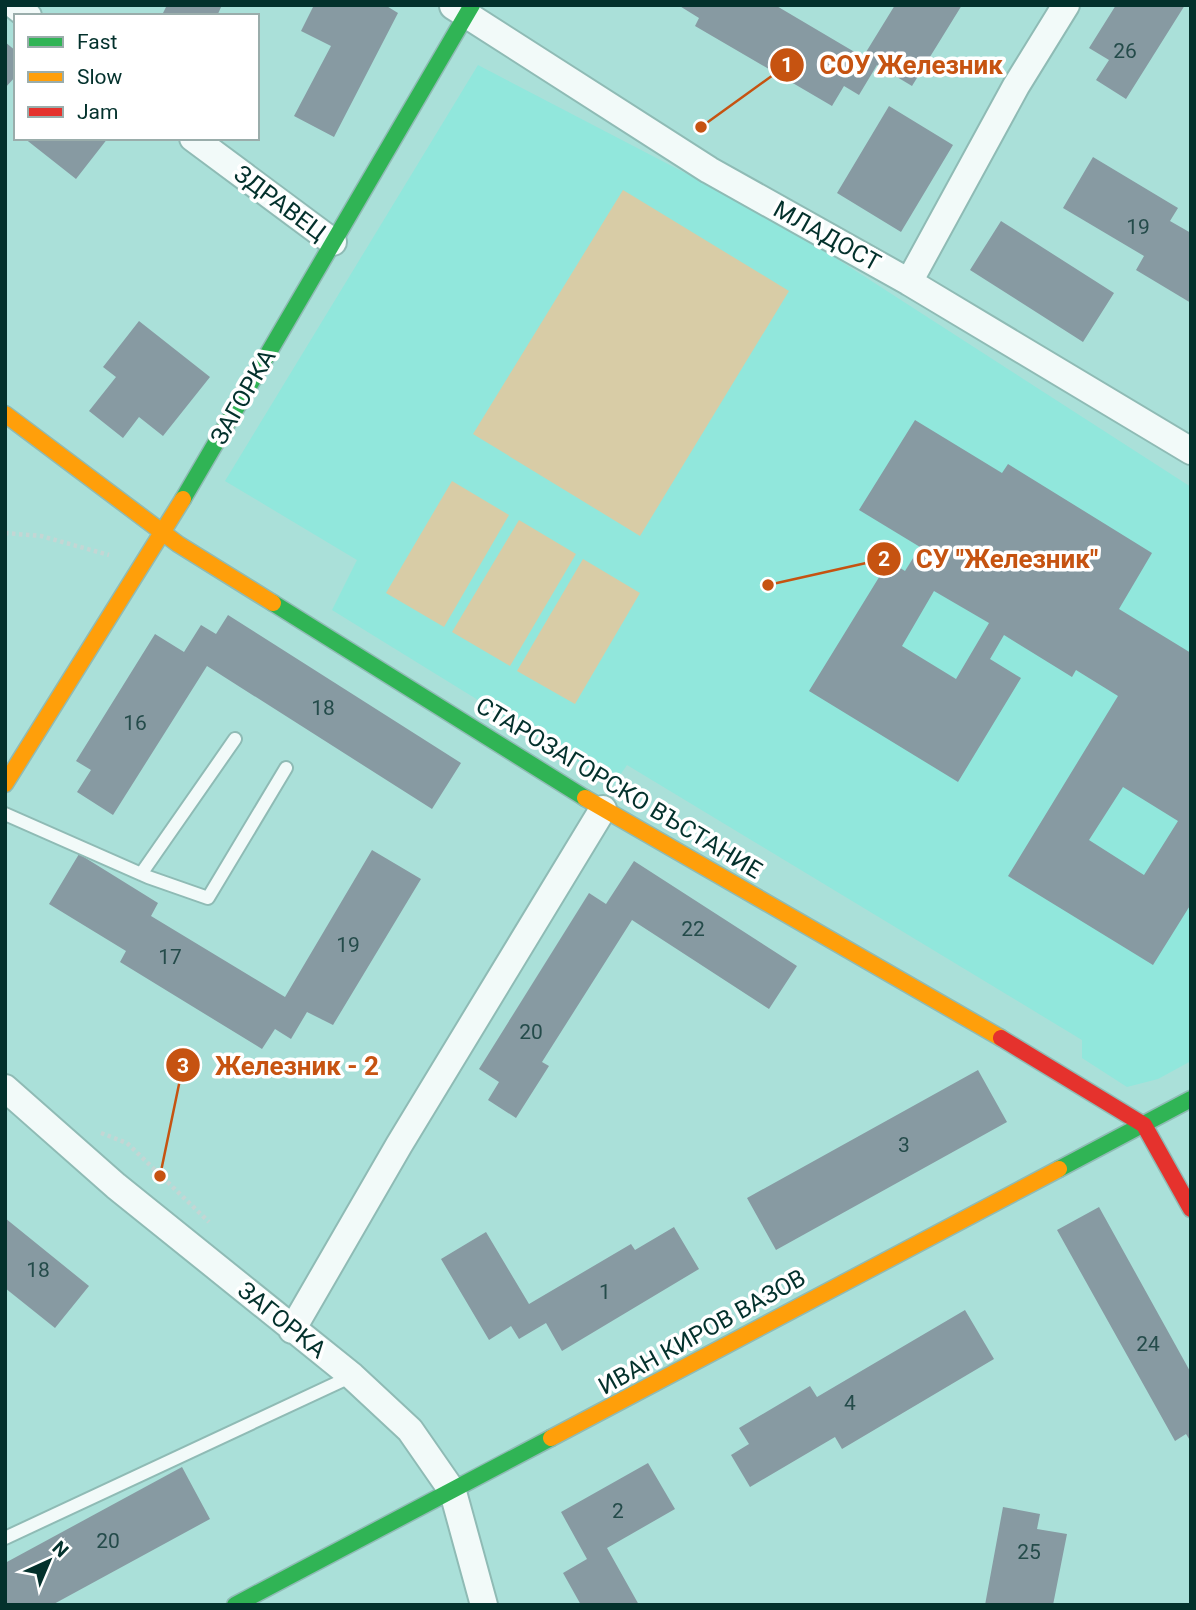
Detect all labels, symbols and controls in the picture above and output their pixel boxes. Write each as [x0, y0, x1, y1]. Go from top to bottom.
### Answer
legend [14, 14, 259, 140]
text: Fast [77, 30, 118, 54]
house number: 26 [1113, 39, 1137, 63]
callout: СОУ Железник [770, 41, 1017, 88]
text: СОУ Железник [819, 50, 1003, 80]
text: 1 [781, 53, 793, 77]
text: Slow [77, 65, 123, 89]
text: Jam [77, 100, 118, 124]
street label: ЗДРАВЕЦ [229, 159, 331, 247]
street label: МЛАДОСТ [769, 195, 885, 277]
house number: 19 [1126, 215, 1150, 239]
street label: ЗАГОРКА [205, 344, 282, 450]
callout: СУ "Железник" [866, 535, 1112, 582]
text: СУ "Железник" [916, 544, 1098, 574]
text: 2 [878, 547, 890, 571]
street label: СТАРОЗАГОРСКО ВЪСТАНИЕ [471, 691, 767, 885]
house number: 18 [311, 696, 335, 720]
house number: 16 [123, 711, 147, 735]
house number: 22 [681, 917, 705, 941]
house number: 19 [336, 933, 360, 957]
house number: 17 [158, 945, 182, 969]
house number: 20 [519, 1020, 543, 1044]
callout: Железник - 2 [166, 1042, 393, 1089]
text: Железник - 2 [215, 1051, 379, 1081]
text: 3 [177, 1054, 189, 1078]
house number: 3 [898, 1133, 910, 1157]
house number: 18 [26, 1258, 50, 1282]
street label: ИВАН КИРОВ ВАЗОВ [594, 1263, 810, 1401]
street label: ЗАГОРКА [232, 1276, 332, 1364]
house number: 1 [599, 1280, 611, 1304]
house number: 24 [1136, 1332, 1160, 1356]
house number: 4 [844, 1391, 856, 1415]
house number: 2 [612, 1499, 624, 1523]
north arrow [14, 1526, 84, 1596]
house number: 20 [96, 1529, 120, 1553]
text: N [48, 1536, 73, 1562]
house number: 25 [1017, 1540, 1041, 1564]

